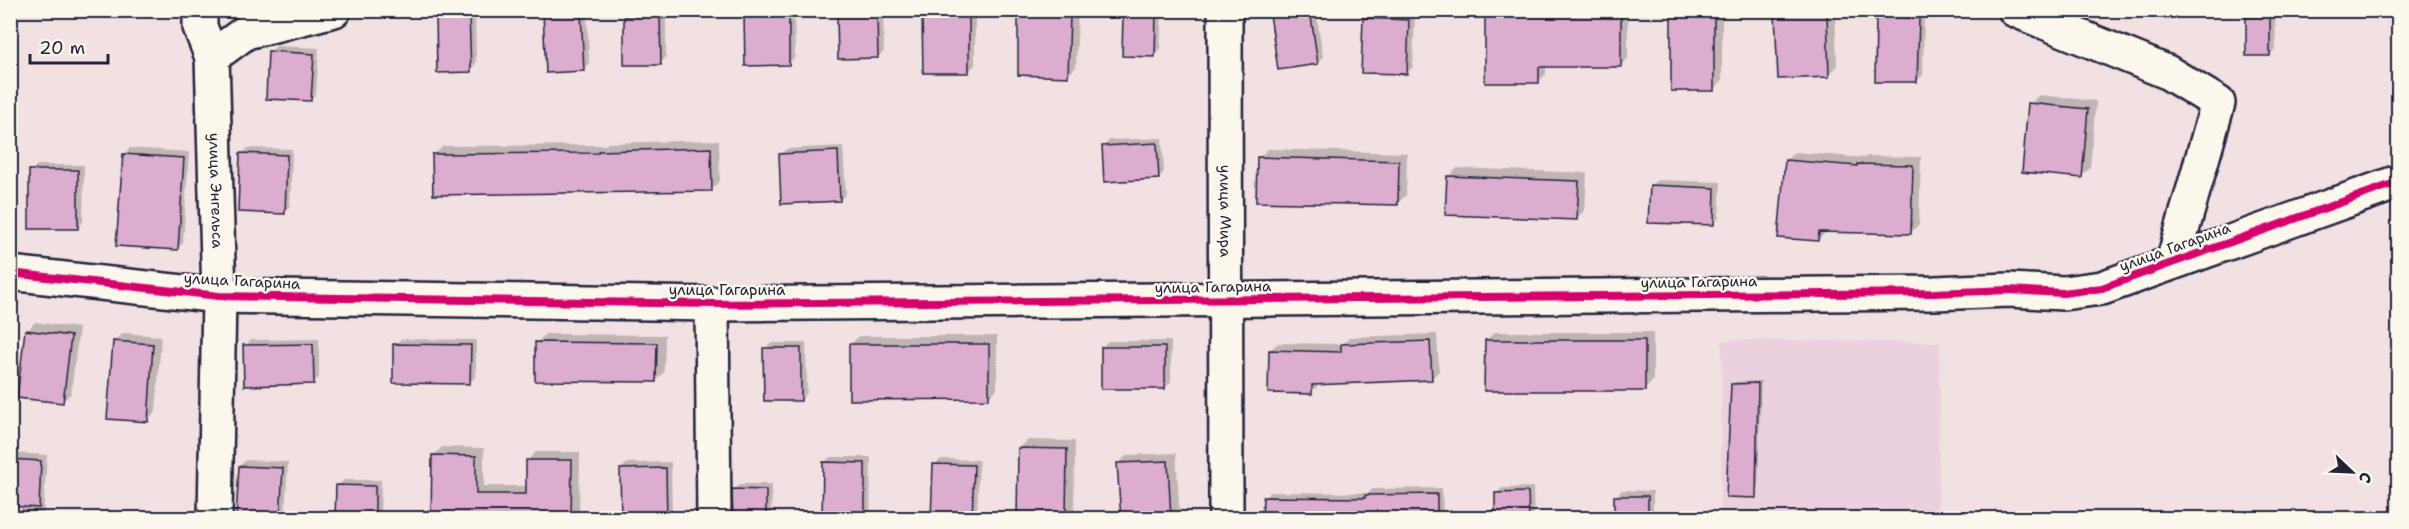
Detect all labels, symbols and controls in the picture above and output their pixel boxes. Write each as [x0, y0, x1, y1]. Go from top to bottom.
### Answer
scale bar [30, 27, 108, 65]
text: 20 m [39, 36, 85, 60]
street label: улица Энгельса [204, 133, 228, 249]
street label: улица Мира [1215, 165, 1235, 258]
street label: улица Гагарина [2117, 217, 2234, 276]
street label: улица Гагарина [183, 268, 301, 294]
street label: улица Гагарина [1640, 271, 1758, 293]
street label: улица Гагарина [1154, 276, 1272, 298]
street label: улица Гагарина [669, 280, 786, 300]
north arrow [2322, 442, 2382, 502]
text: С [2354, 469, 2377, 486]

